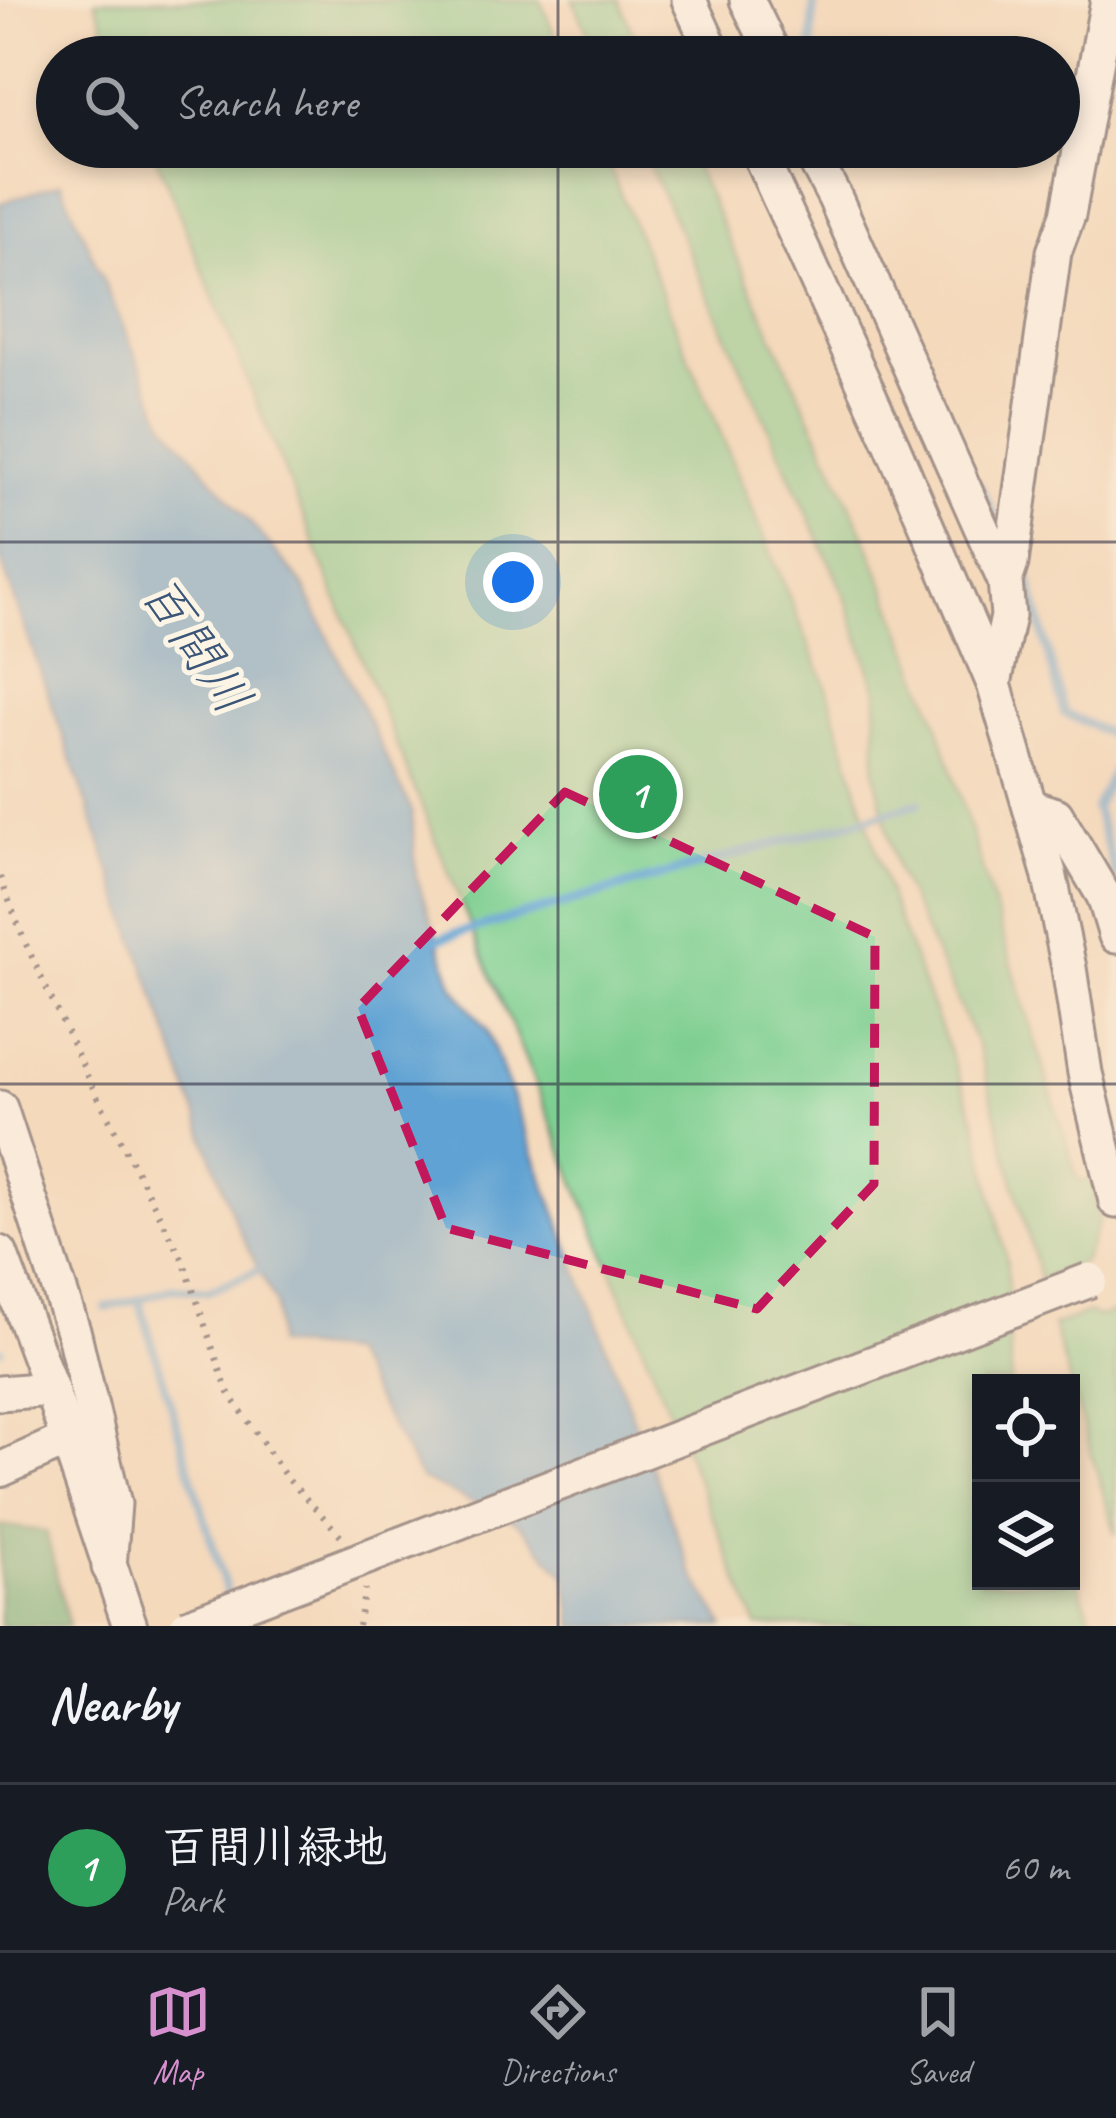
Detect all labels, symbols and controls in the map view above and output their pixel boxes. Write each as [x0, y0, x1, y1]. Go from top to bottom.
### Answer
search box [36, 36, 1080, 168]
icon: search [78, 69, 144, 135]
text: Search here [174, 74, 357, 131]
your location [483, 552, 543, 612]
water label: 百間川 [127, 564, 265, 726]
pin: 1 [599, 749, 677, 839]
map controls [972, 1374, 1080, 1590]
button: locate [972, 1374, 1080, 1482]
button: layers [972, 1482, 1080, 1590]
text: Nearby [48, 1672, 176, 1736]
text: 百間川緑地 [162, 1819, 387, 1876]
text: 1 [78, 1843, 96, 1892]
text: 60 m [1002, 1843, 1068, 1892]
text: Park [162, 1876, 224, 1925]
tab: Map [145, 1979, 211, 2093]
tab: Directions [501, 1979, 615, 2093]
tab: Saved [905, 1979, 971, 2093]

